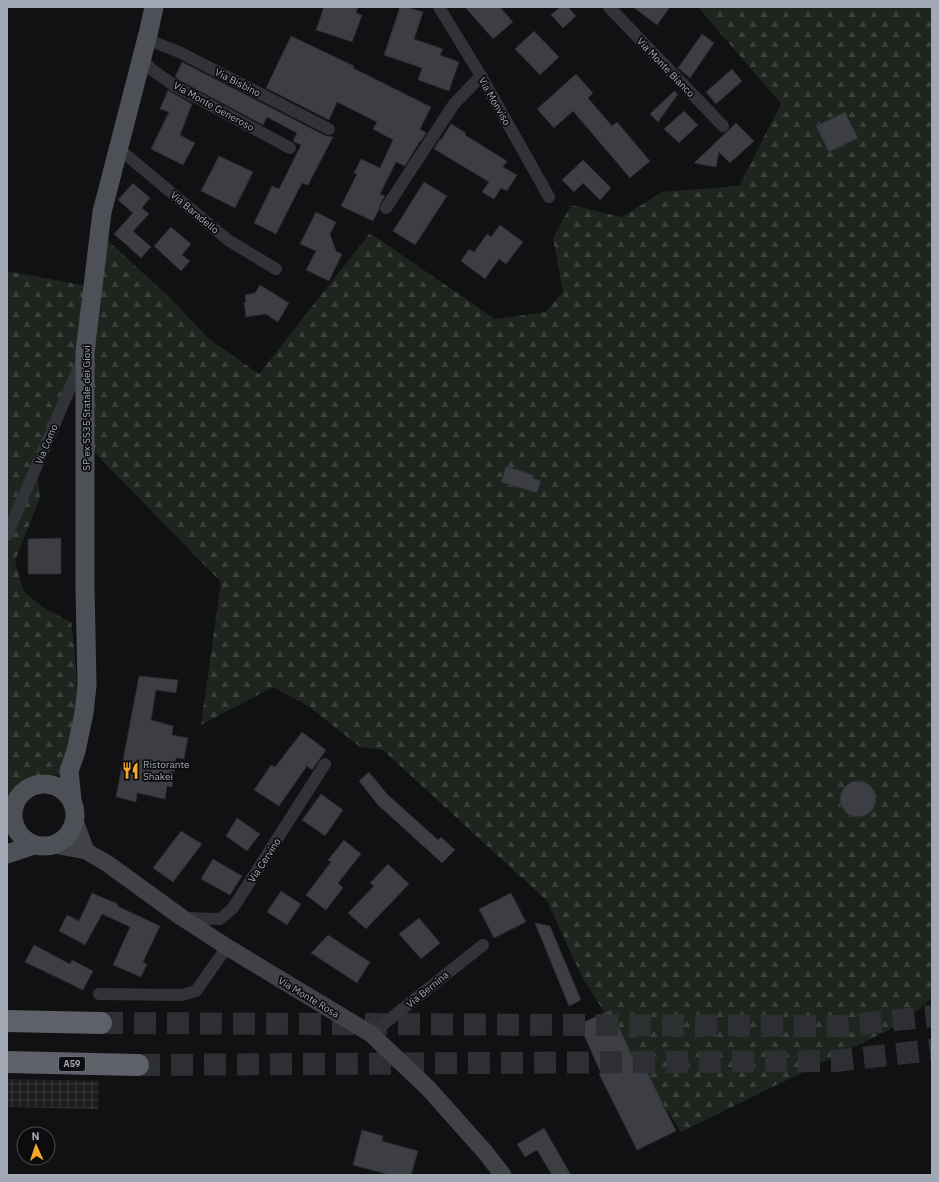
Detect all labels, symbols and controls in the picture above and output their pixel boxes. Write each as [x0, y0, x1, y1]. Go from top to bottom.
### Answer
street label: Via Monte Bianco [634, 35, 698, 100]
street label: Via Bisbino [213, 65, 263, 100]
street label: Via Monviso [476, 75, 514, 128]
street label: Via Monte Generoso [171, 79, 257, 134]
street label: Via Baradello [168, 188, 222, 237]
street label: SP ex SS35 Statale dei Giovi [80, 345, 93, 471]
street label: Via Como [32, 422, 61, 466]
place label: Ristorante Shakei [143, 758, 190, 783]
restaurant icon: Ristorante Shakei [120, 760, 140, 780]
street label: Via Cervino [245, 835, 284, 885]
street label: Via Bernina [403, 968, 452, 1011]
street label: Via Monte Rosa [276, 974, 342, 1021]
road number: A59 [59, 1057, 85, 1071]
north arrow [16, 1126, 56, 1166]
text: N [31, 1129, 40, 1143]

